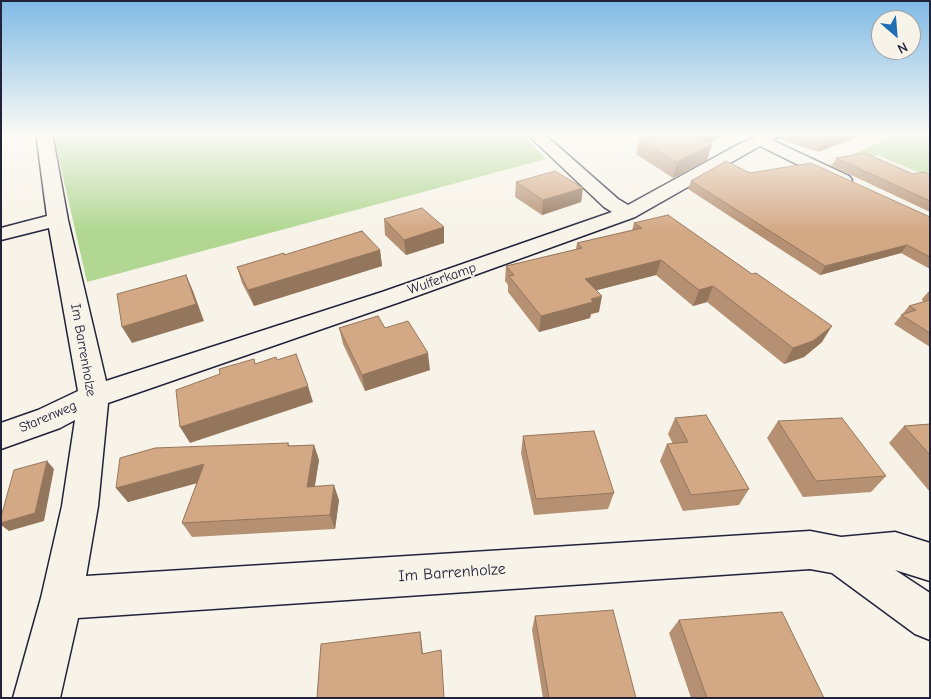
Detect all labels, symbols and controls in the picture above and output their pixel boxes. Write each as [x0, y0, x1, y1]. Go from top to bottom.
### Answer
north arrow [871, 10, 921, 60]
text: N [895, 38, 911, 58]
street label: Wulferkamp [406, 259, 478, 299]
street label: Im Barrenholze [67, 302, 99, 398]
street label: Starenweg [17, 397, 79, 437]
street label: Im Barrenholze [398, 560, 506, 586]

